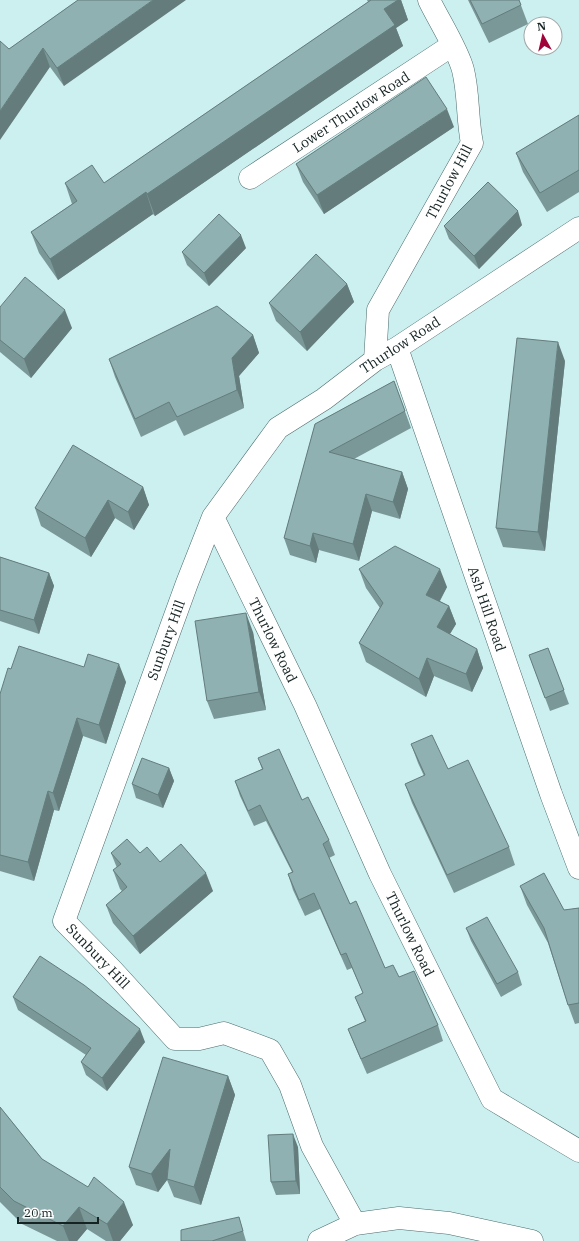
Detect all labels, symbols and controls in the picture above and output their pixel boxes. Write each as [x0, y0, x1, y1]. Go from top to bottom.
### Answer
north arrow [523, 16, 563, 56]
text: N [536, 19, 547, 34]
street label: Lower Thurlow Road [289, 67, 413, 157]
street label: Thurlow Hill [422, 141, 476, 223]
street label: Thurlow Road [356, 312, 444, 378]
street label: Ash Hill Road [464, 564, 510, 654]
street label: Thurlow Road [245, 595, 302, 686]
street label: Sunbury Hill [143, 597, 189, 683]
street label: Thurlow Road [382, 889, 439, 980]
street label: Sunbury Hill [62, 920, 134, 992]
scale bar [18, 1199, 98, 1225]
text: 20 m [24, 1205, 53, 1220]

